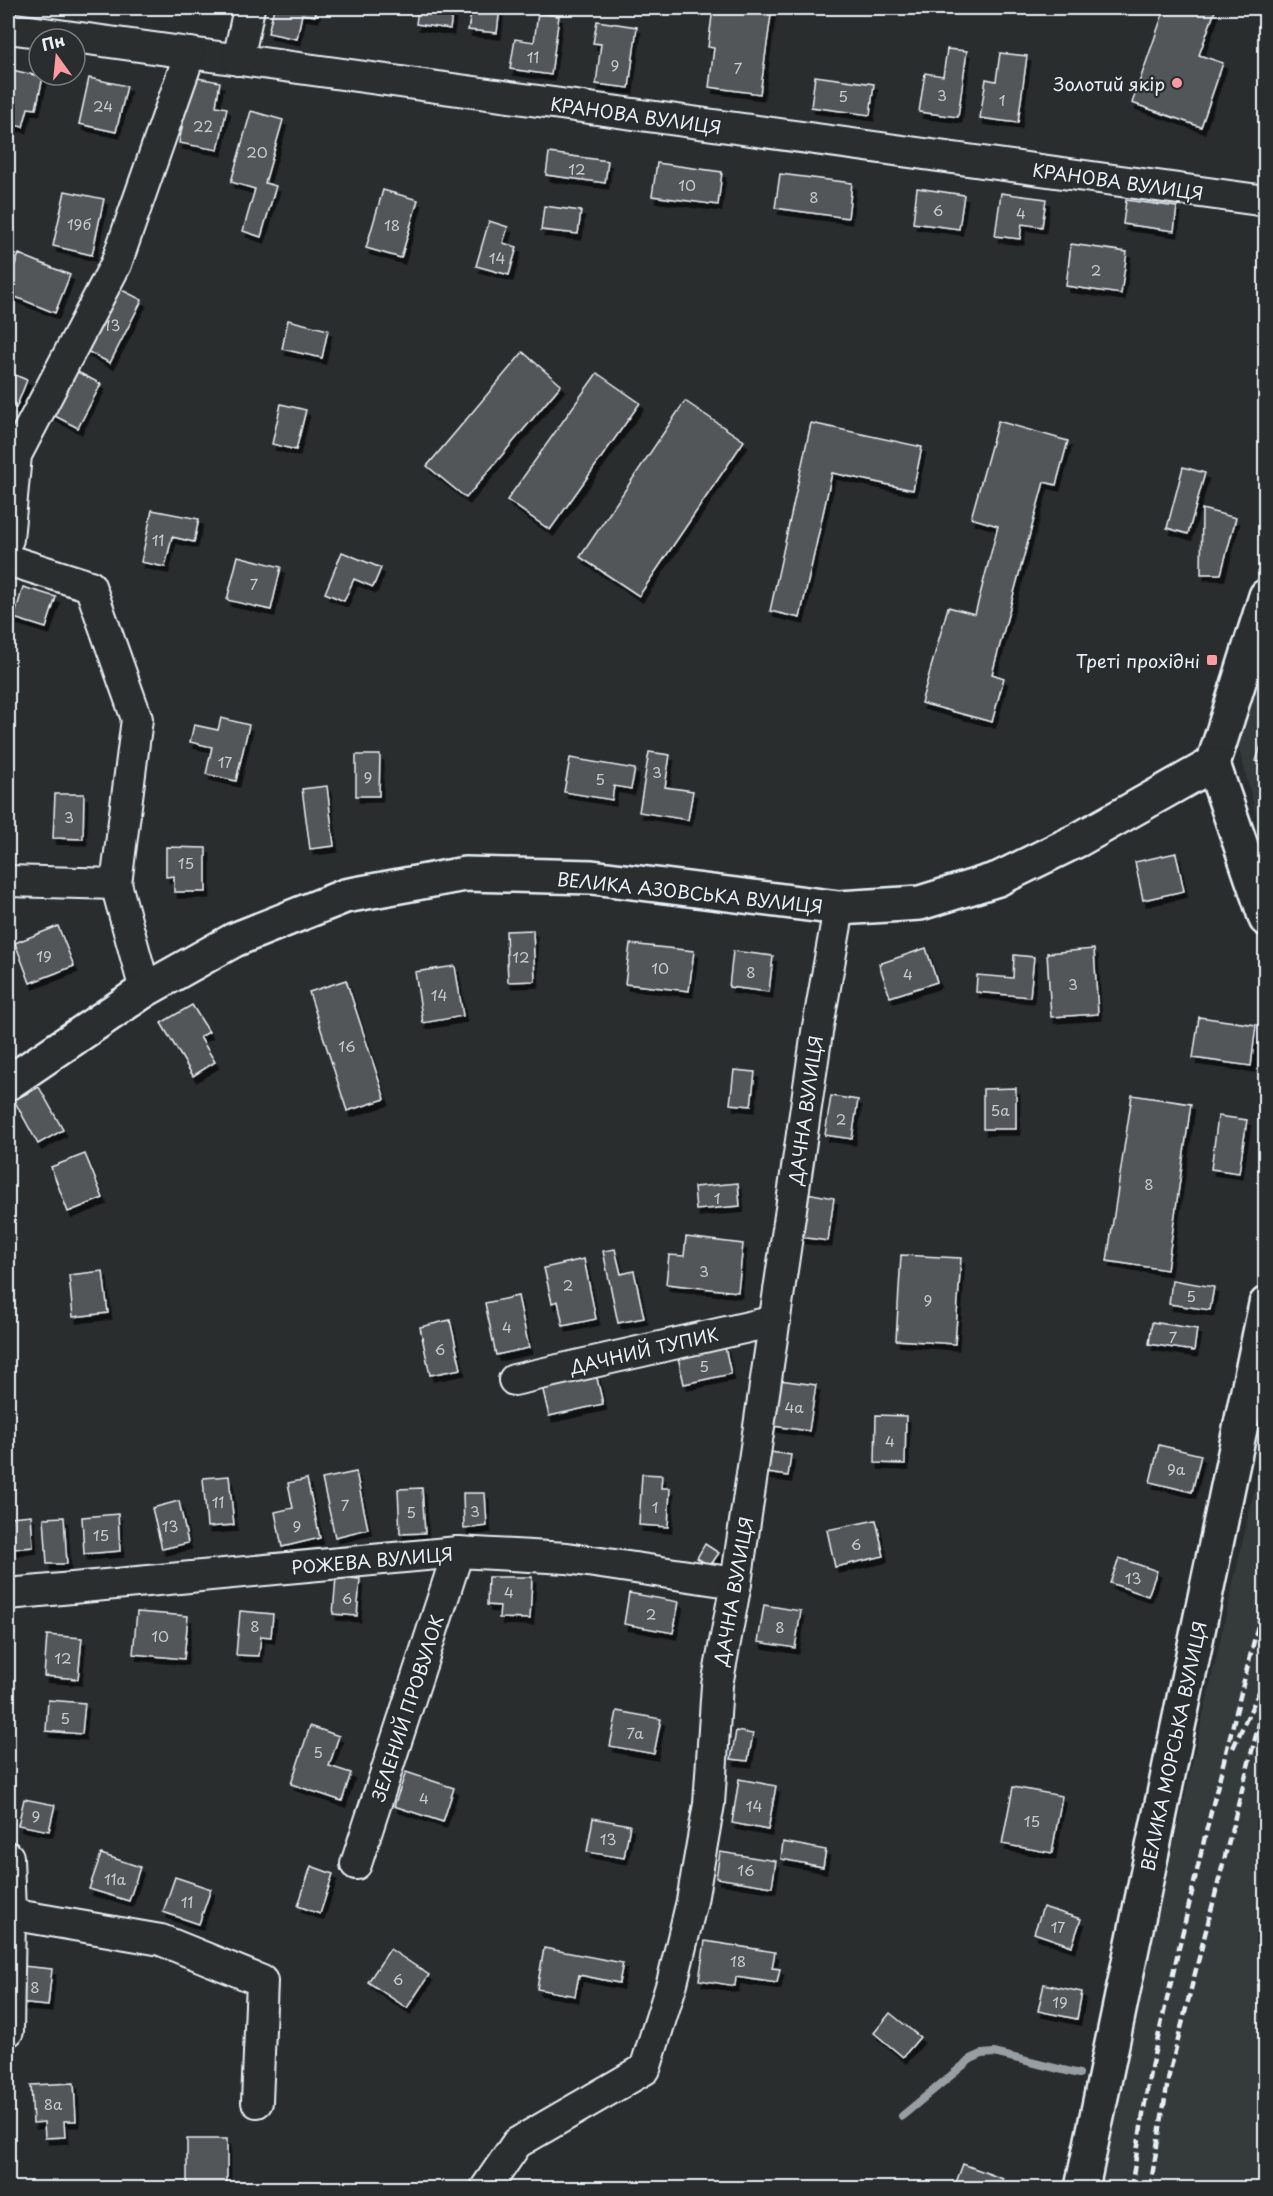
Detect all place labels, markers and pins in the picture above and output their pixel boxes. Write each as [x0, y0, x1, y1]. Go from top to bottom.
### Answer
place label: Золотий якір [1054, 70, 1165, 97]
marker: Золотий якір [1170, 76, 1184, 90]
place label: Треті прохідні [1076, 647, 1200, 674]
marker: Треті прохідні [1205, 653, 1219, 667]

